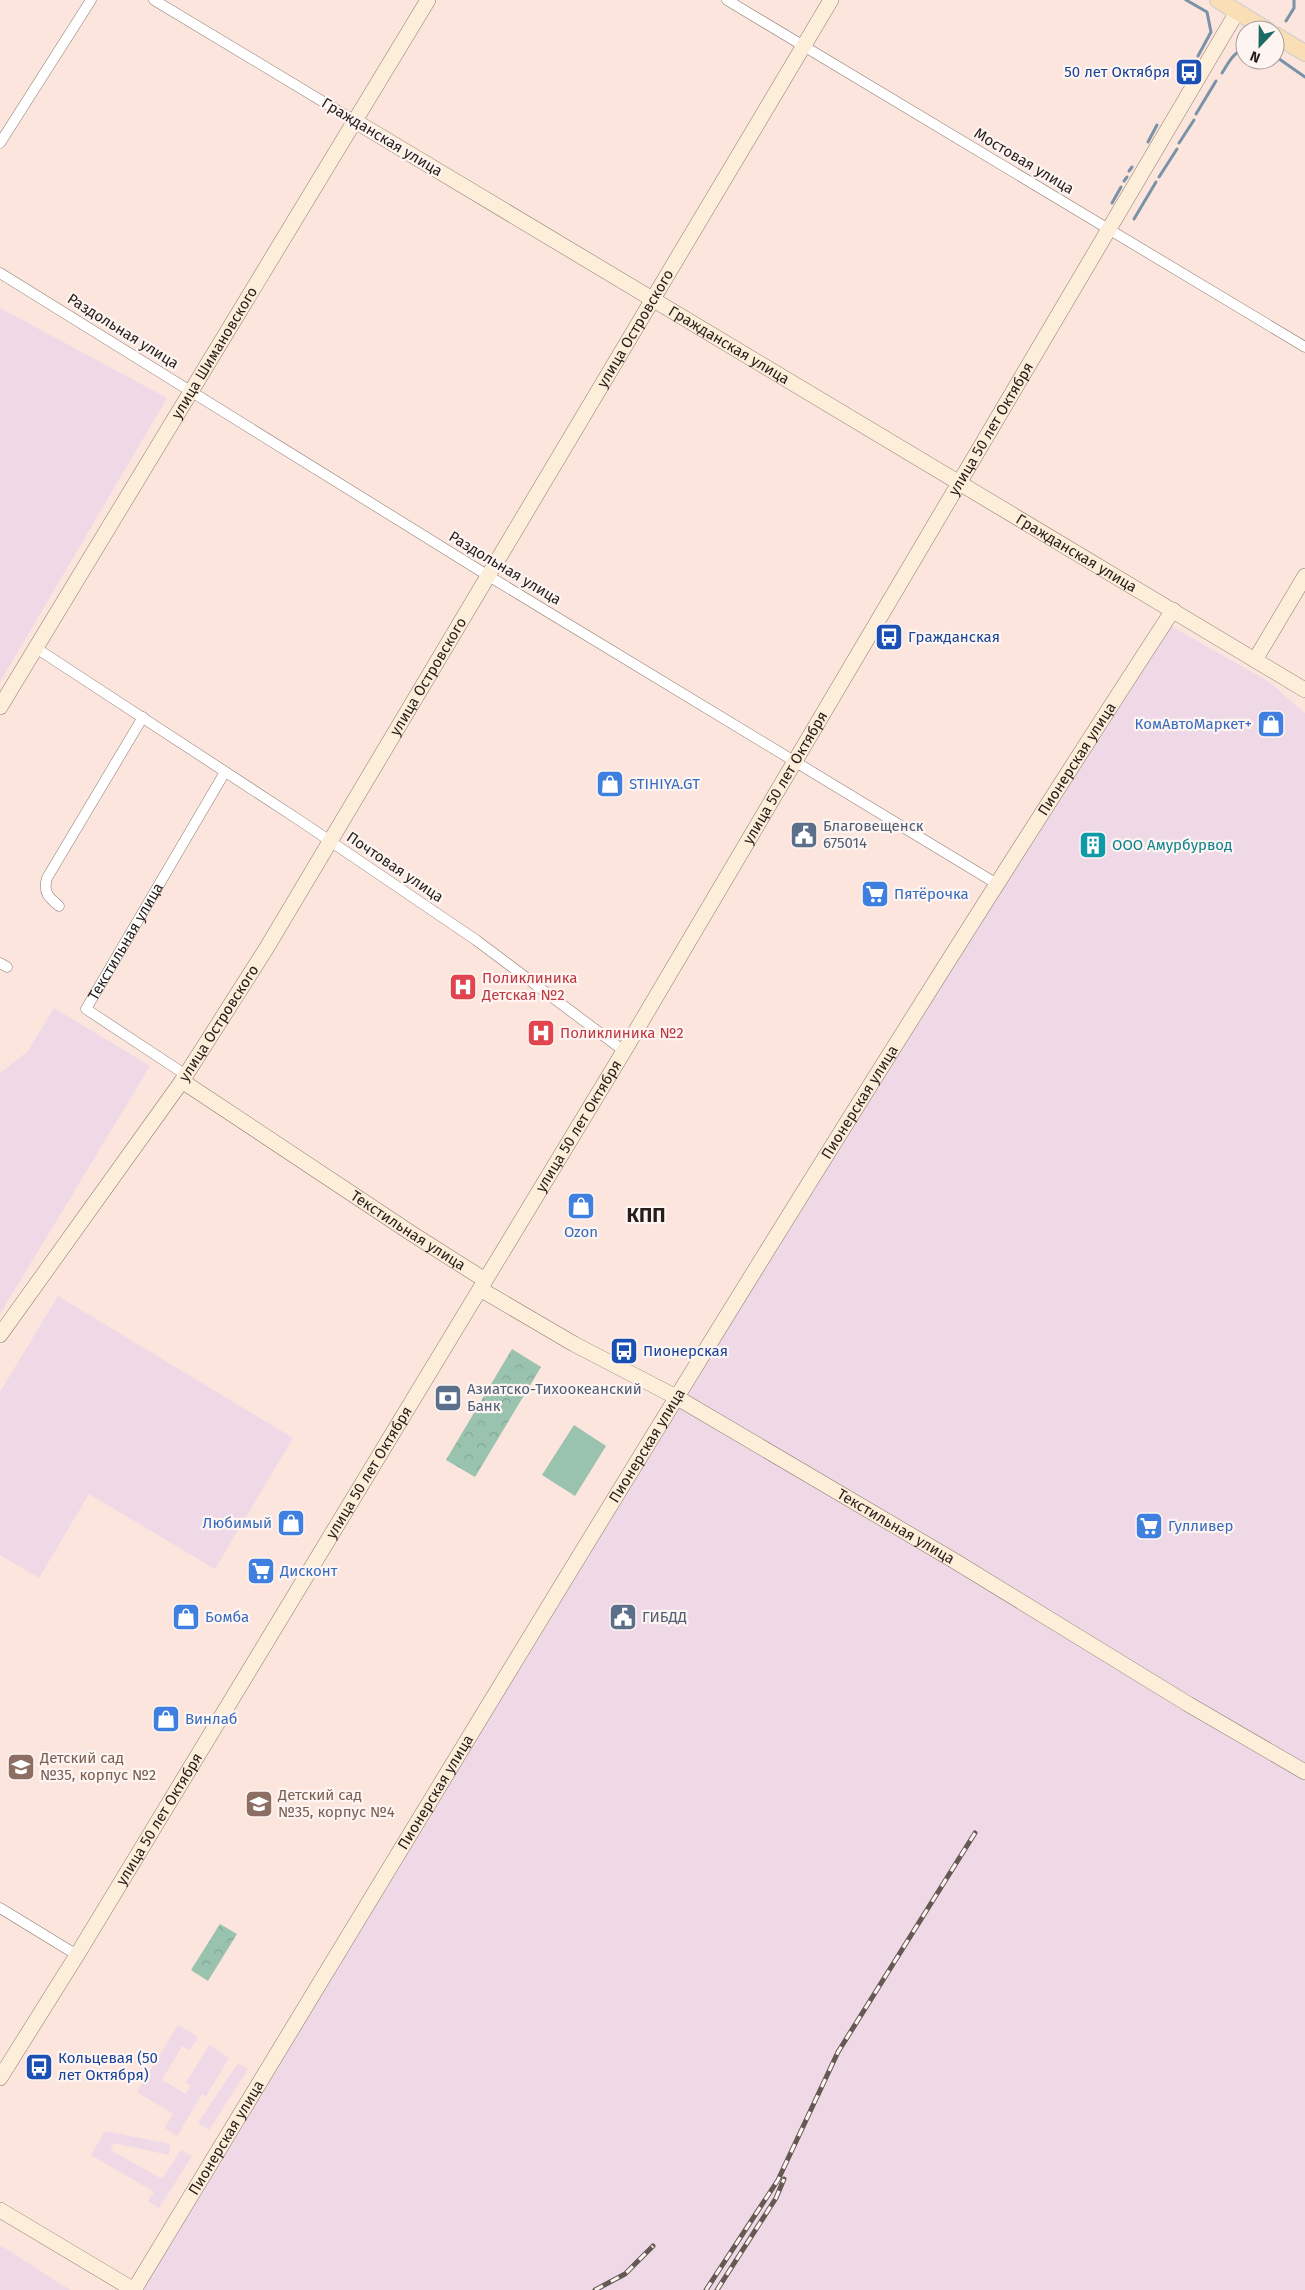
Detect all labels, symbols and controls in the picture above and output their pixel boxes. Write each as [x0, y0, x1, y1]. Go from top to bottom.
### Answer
north arrow [1235, 20, 1285, 70]
text: N [1248, 47, 1263, 66]
bus stop icon: 50 лет Октября [1174, 57, 1204, 87]
place label: 50 лет Октября [1064, 63, 1170, 81]
street label: Гражданская улица [318, 94, 446, 180]
street label: Мостовая улица [971, 124, 1077, 198]
street label: улица Островского [593, 266, 678, 391]
street label: улица Шимановского [167, 283, 261, 422]
street label: Раздольная улица [64, 289, 182, 373]
street label: Гражданская улица [665, 302, 793, 388]
street label: улица 50 лет Октября [945, 359, 1037, 499]
street label: Гражданская улица [1013, 510, 1140, 596]
street label: Раздольная улица [446, 527, 564, 609]
street label: улица Островского [386, 614, 470, 739]
bus stop icon: Гражданская [874, 622, 904, 652]
place label: Гражданская [908, 628, 1000, 646]
street label: Пионерская улица [1034, 699, 1120, 819]
street label: улица 50 лет Октября [739, 708, 831, 848]
shop icon: КомАвтоМаркет+ [1256, 709, 1286, 739]
place label: КомАвтоМаркет+ [1135, 715, 1252, 733]
shop icon: STIHIYA.GT [595, 769, 625, 799]
place label: STIHIYA.GT [629, 775, 700, 793]
place label: Благовещенск 675014 [823, 817, 924, 852]
public building icon: Благовещенск 675014 [789, 820, 819, 850]
street label: Почтовая улица [343, 828, 447, 906]
building icon: ООО Амурбурвод [1078, 830, 1108, 860]
place label: ООО Амурбурвод [1112, 836, 1232, 854]
supermarket icon: Пятёрочка [860, 879, 890, 909]
street label: Текстильная улица [84, 880, 167, 1004]
place label: Пятёрочка [894, 885, 969, 903]
street label: улица Островского [175, 962, 263, 1085]
place label: Поликлиника Детская №2 [481, 969, 577, 1004]
hospital icon: Поликлиника Детская №2 [448, 972, 478, 1002]
hospital icon: Поликлиника №2 [526, 1018, 556, 1048]
place label: Поликлиника №2 [560, 1024, 684, 1042]
street label: Пионерская улица [817, 1042, 902, 1162]
street label: улица 50 лет Октября [532, 1057, 626, 1196]
street label: Текстильная улица [347, 1187, 469, 1274]
shop icon: Ozon [566, 1191, 596, 1221]
district label: КПП [626, 1203, 666, 1227]
place label: Ozon [564, 1223, 598, 1241]
bus stop icon: Пионерская [609, 1336, 639, 1366]
place label: Пионерская [643, 1342, 728, 1360]
place label: Азиатско-Тихоокеанский Банк [467, 1380, 642, 1415]
bank icon: Азиатско-Тихоокеанский Банк [433, 1383, 463, 1413]
street label: Пионерская улица [605, 1385, 689, 1506]
street label: улица 50 лет Октября [322, 1403, 416, 1542]
street label: Текстильная улица [834, 1485, 958, 1568]
shop icon: Любимый [276, 1508, 306, 1538]
supermarket icon: Гулливер [1134, 1511, 1164, 1541]
place label: Любимый [203, 1514, 272, 1532]
place label: Гулливер [1168, 1517, 1233, 1535]
supermarket icon: Дисконт [246, 1556, 276, 1586]
place label: Дисконт [279, 1562, 338, 1580]
shop icon: Бомба [171, 1602, 201, 1632]
public building icon: ГИБДД [608, 1602, 638, 1632]
place label: Бомба [205, 1608, 249, 1626]
place label: ГИБДД [642, 1608, 687, 1626]
shop icon: Винлаб [151, 1704, 181, 1734]
place label: Винлаб [185, 1710, 238, 1728]
street label: Пионерская улица [394, 1732, 477, 1853]
place label: Детский сад №35, корпус №2 [39, 1749, 156, 1784]
street label: улица 50 лет Октября [112, 1750, 206, 1889]
school or university icon: Детский сад №35, корпус №2 [6, 1752, 36, 1782]
place label: Детский сад №35, корпус №4 [277, 1786, 395, 1821]
school or university icon: Детский сад №35, корпус №4 [244, 1789, 274, 1819]
place label: Кольцевая (50 лет Октября) [58, 2049, 158, 2084]
bus stop icon: Кольцевая (50 лет Октября) [24, 2052, 54, 2082]
street label: Пионерская улица [185, 2077, 268, 2198]

